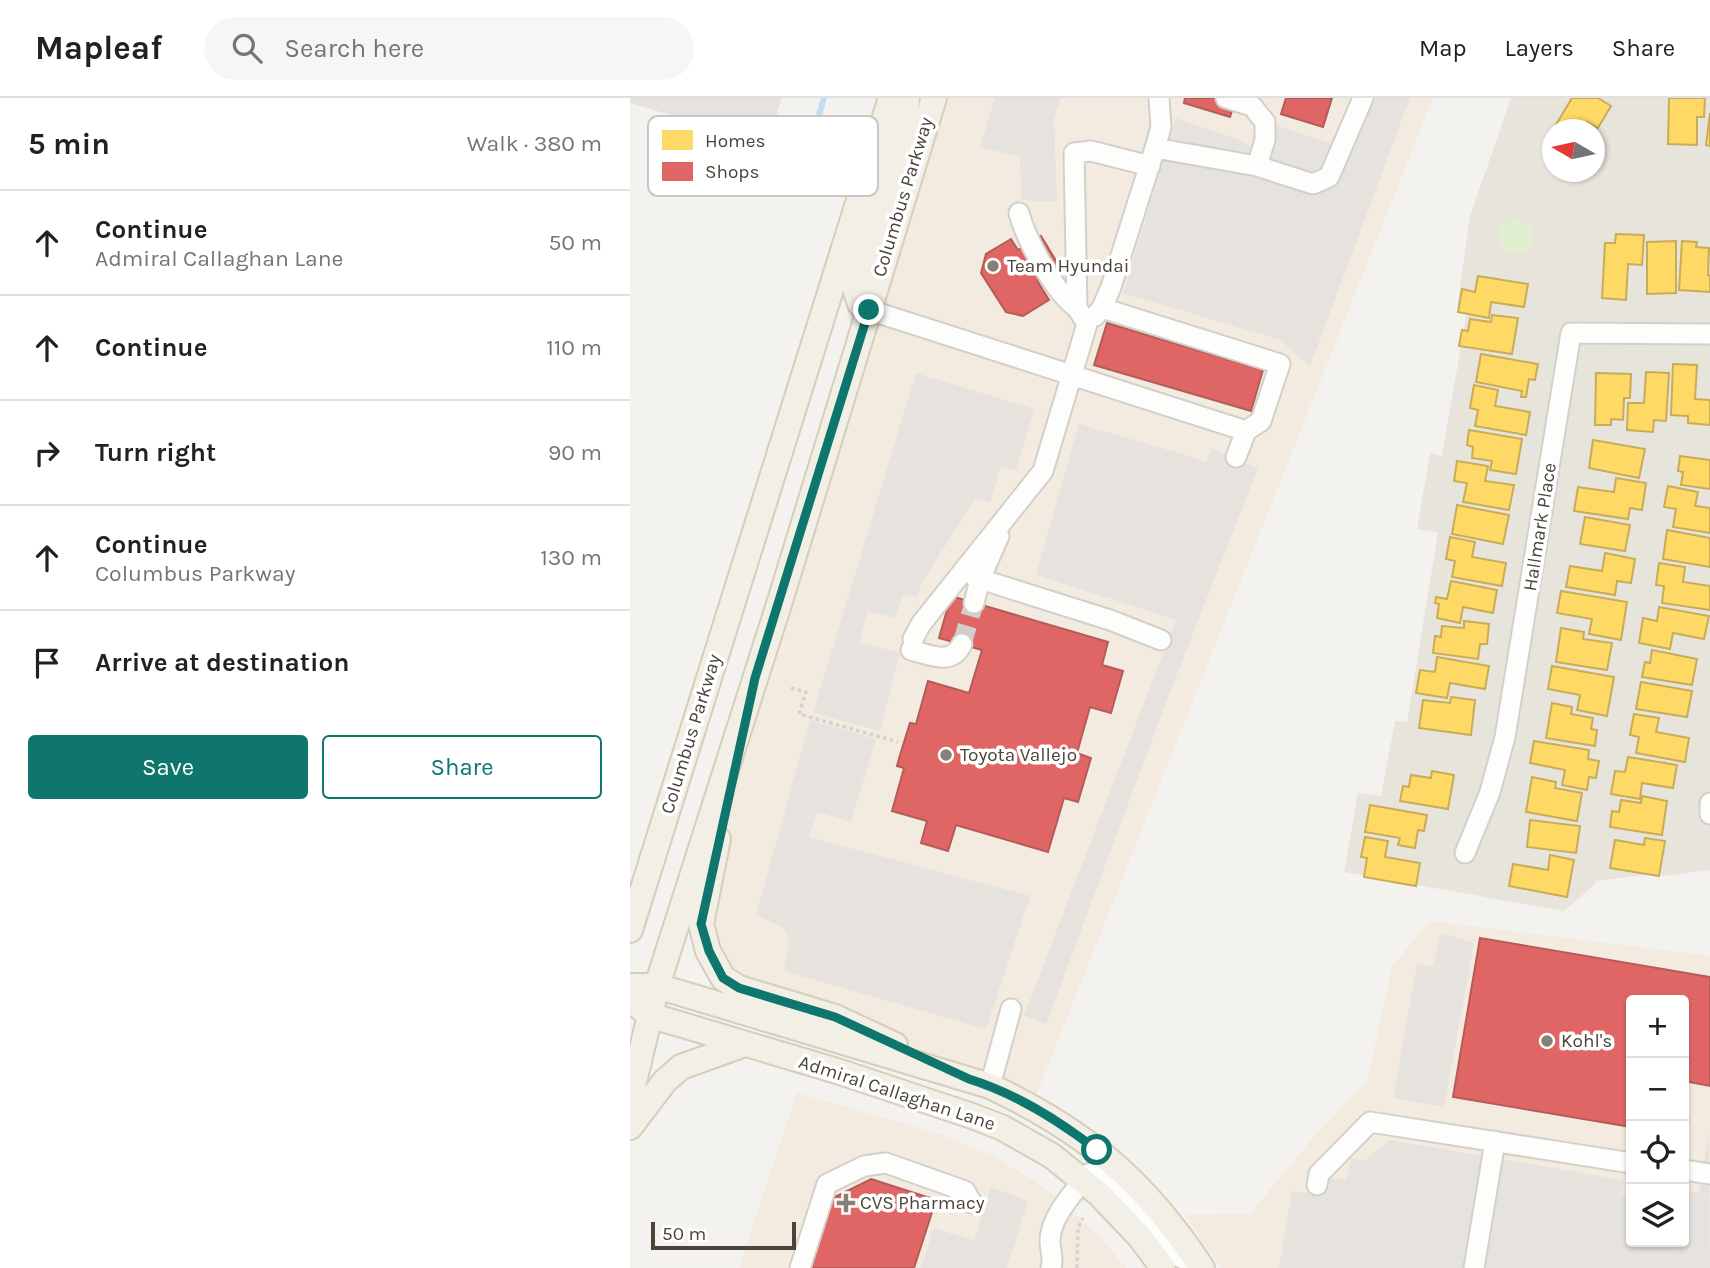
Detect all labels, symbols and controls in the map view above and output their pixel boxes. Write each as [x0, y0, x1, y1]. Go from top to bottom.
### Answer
search box [204, 17, 694, 80]
text: Mapleaf [35, 29, 162, 67]
icon: search [228, 29, 266, 67]
text: Search here [284, 33, 424, 64]
text: Map [1419, 34, 1467, 62]
text: Layers [1505, 34, 1574, 62]
text: Share [1612, 34, 1675, 62]
street label: Columbus Parkway [868, 114, 938, 279]
legend [648, 116, 878, 196]
north arrow [1542, 119, 1605, 182]
text: 5 min [28, 126, 110, 162]
text: Walk · 380 m [467, 130, 602, 157]
text: Homes [705, 130, 766, 152]
text: Shops [705, 161, 759, 183]
text: Continue [95, 214, 207, 245]
icon: ahead [28, 224, 66, 262]
text: 50 m [548, 229, 602, 256]
text: Admiral Callaghan Lane [95, 245, 343, 272]
place label: Team Hyundai [1007, 255, 1129, 277]
marker: Team Hyundai [985, 258, 1001, 274]
route end [853, 294, 884, 325]
icon: ahead [28, 329, 66, 367]
text: Continue [95, 332, 207, 363]
text: 110 m [546, 334, 602, 361]
icon: right [28, 434, 66, 472]
text: Turn right [95, 437, 216, 468]
text: 90 m [548, 439, 602, 466]
street label: Hallmark Place [1519, 461, 1561, 593]
text: Continue [95, 529, 207, 560]
icon: ahead [28, 539, 66, 577]
text: 130 m [540, 544, 602, 571]
text: Columbus Parkway [95, 560, 295, 587]
icon: arrive [28, 644, 66, 682]
text: Arrive at destination [95, 647, 349, 678]
street label: Columbus Parkway [656, 651, 726, 816]
button: Save [28, 735, 308, 799]
button: Share [322, 735, 602, 799]
place label: Toyota Vallejo [960, 744, 1077, 766]
marker: Toyota Vallejo [938, 747, 954, 763]
map controls [1626, 995, 1689, 1247]
button: + [1626, 995, 1689, 1058]
place label: Kohl's [1561, 1030, 1612, 1052]
marker: Kohl's [1539, 1033, 1555, 1049]
street label: Admiral Callaghan Lane [796, 1051, 998, 1135]
button: − [1626, 1058, 1689, 1121]
button: locate [1626, 1121, 1689, 1184]
route start [1081, 1134, 1112, 1165]
button: layers [1626, 1184, 1689, 1247]
place label: CVS Pharmacy [860, 1192, 985, 1214]
marker: CVS Pharmacy [838, 1195, 854, 1211]
scale bar [651, 1219, 796, 1251]
text: 50 m [662, 1223, 706, 1245]

